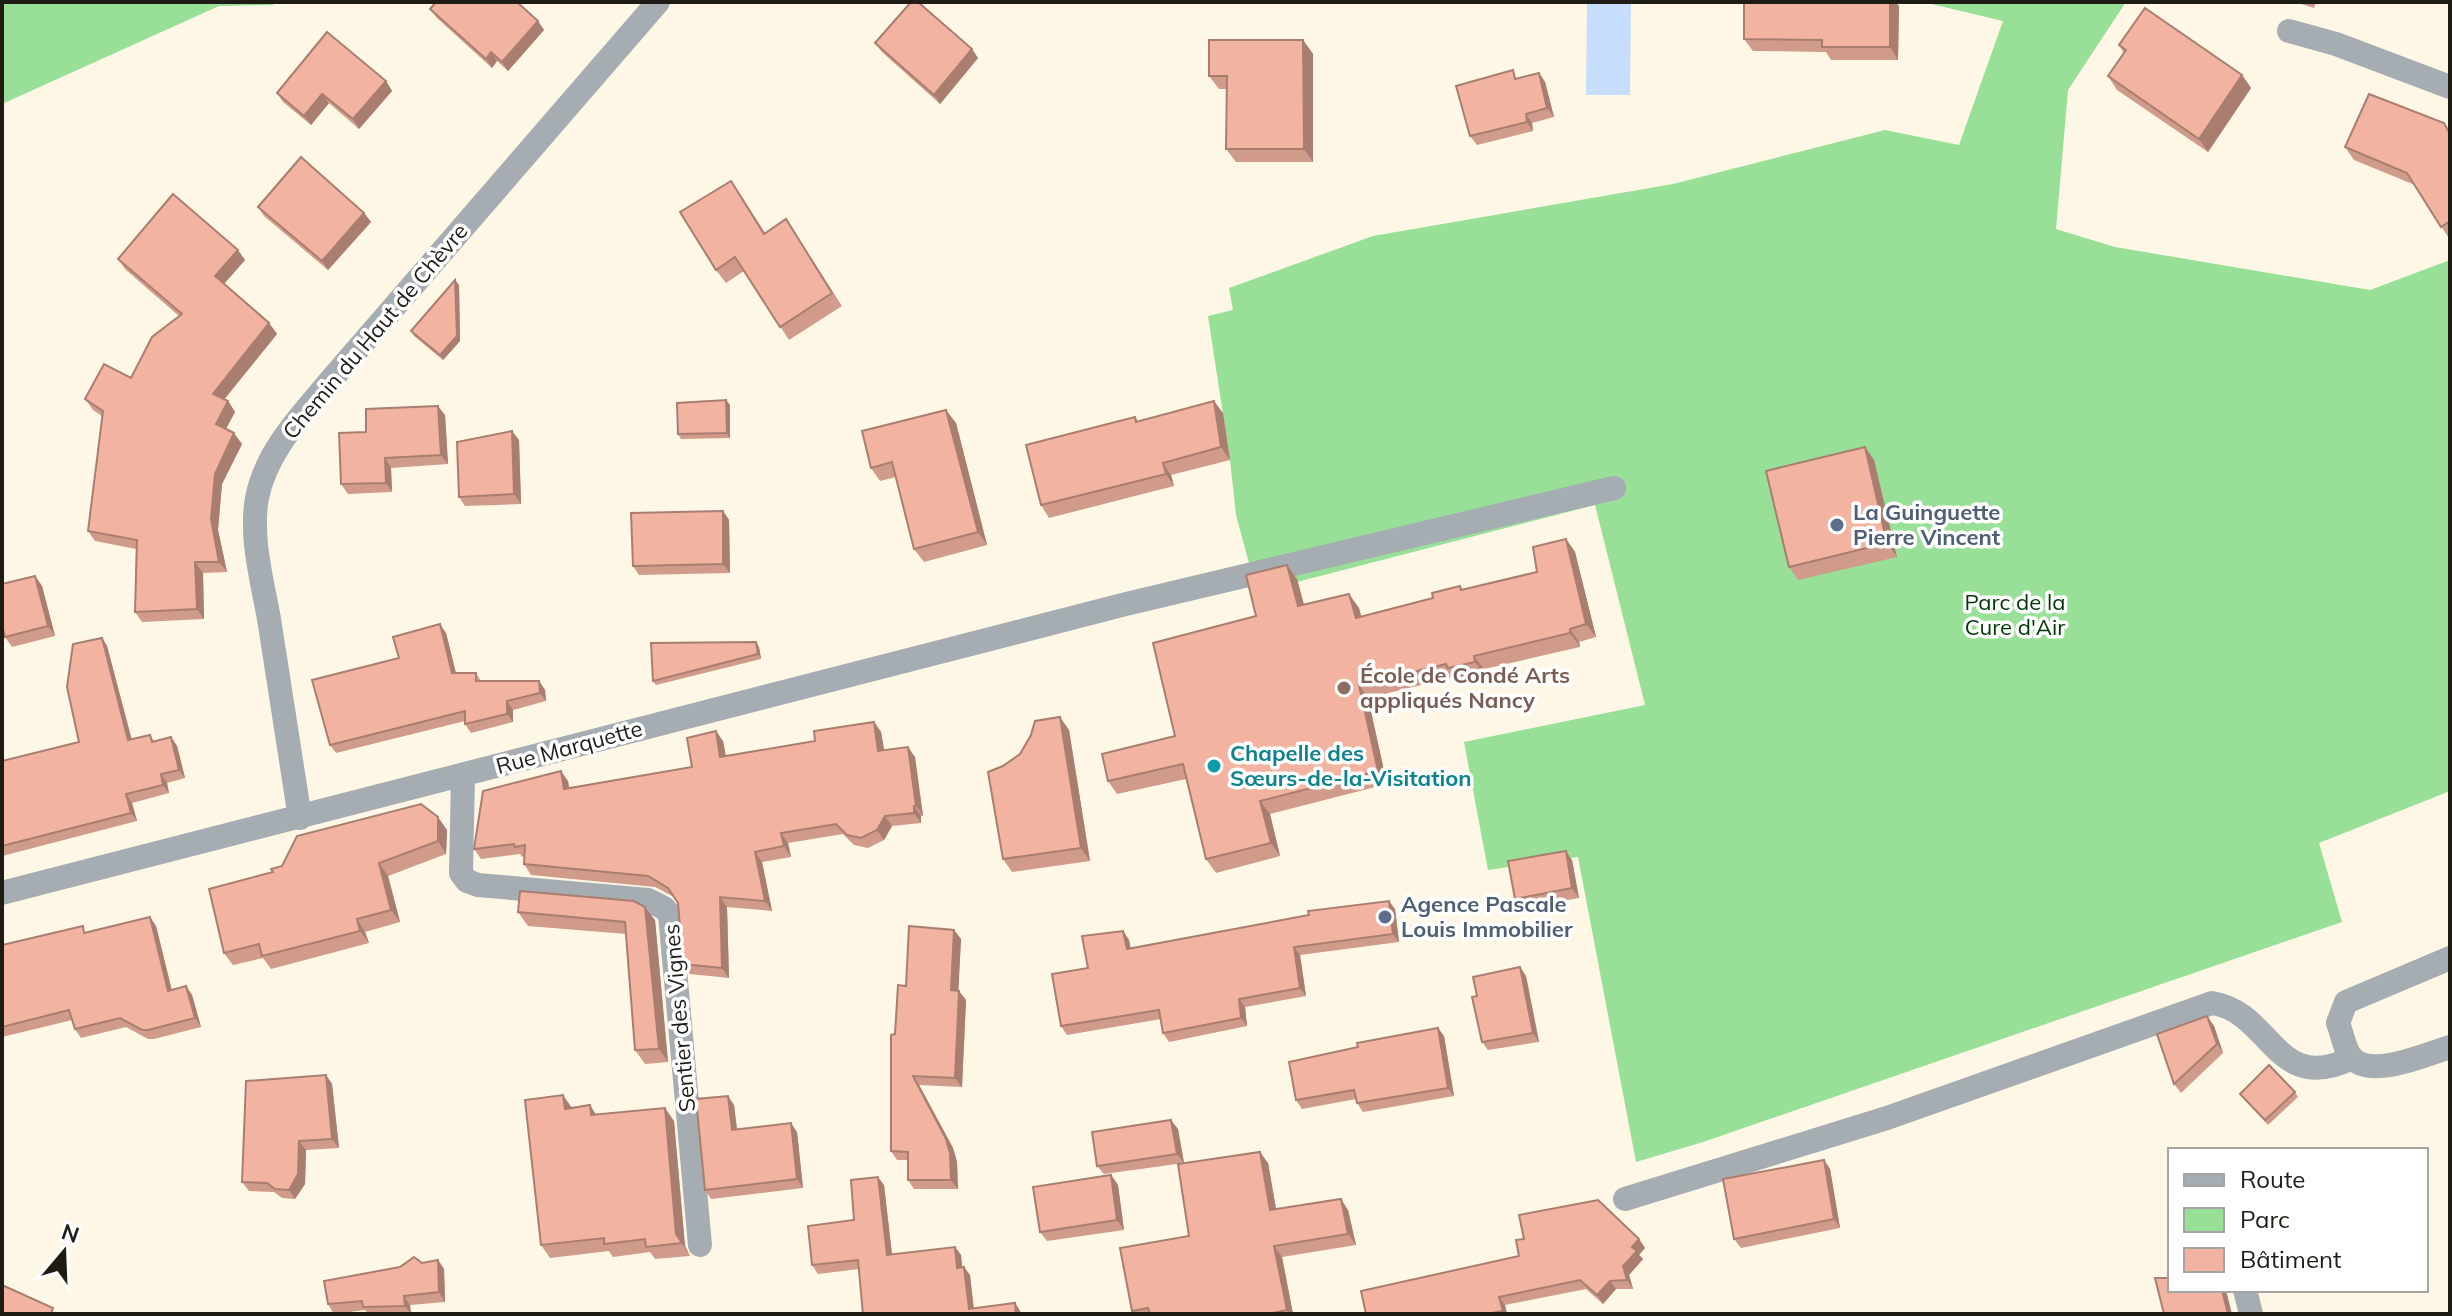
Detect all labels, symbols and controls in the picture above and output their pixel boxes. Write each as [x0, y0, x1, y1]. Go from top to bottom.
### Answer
street label: Chemin du Haut de Chèvre [277, 217, 473, 445]
place label: La Guinguette Pierre Vincent [1853, 498, 2000, 551]
marker: La Guinguette Pierre Vincent [1828, 516, 1846, 534]
park label: Parc de la Cure d'Air [1965, 588, 2065, 641]
place label: École de Condé Arts appliqués Nancy [1360, 661, 1570, 714]
marker: École de Condé Arts appliqués Nancy [1335, 679, 1353, 697]
street label: Rue Marquette [493, 714, 645, 780]
place label: Chapelle des Sœurs-de-la-Visitation [1230, 739, 1472, 792]
marker: Chapelle des Sœurs-de-la-Visitation [1205, 757, 1223, 775]
place label: Agence Pascale Louis Immobilier [1401, 890, 1573, 943]
marker: Agence Pascale Louis Immobilier [1376, 908, 1394, 926]
street label: Sentier des Vignes [657, 923, 701, 1113]
legend [2168, 1148, 2428, 1292]
text: Route [2240, 1164, 2305, 1194]
text: Parc [2240, 1204, 2290, 1234]
north arrow [24, 1212, 104, 1292]
text: N [58, 1217, 83, 1249]
text: Bâtiment [2240, 1244, 2341, 1274]

